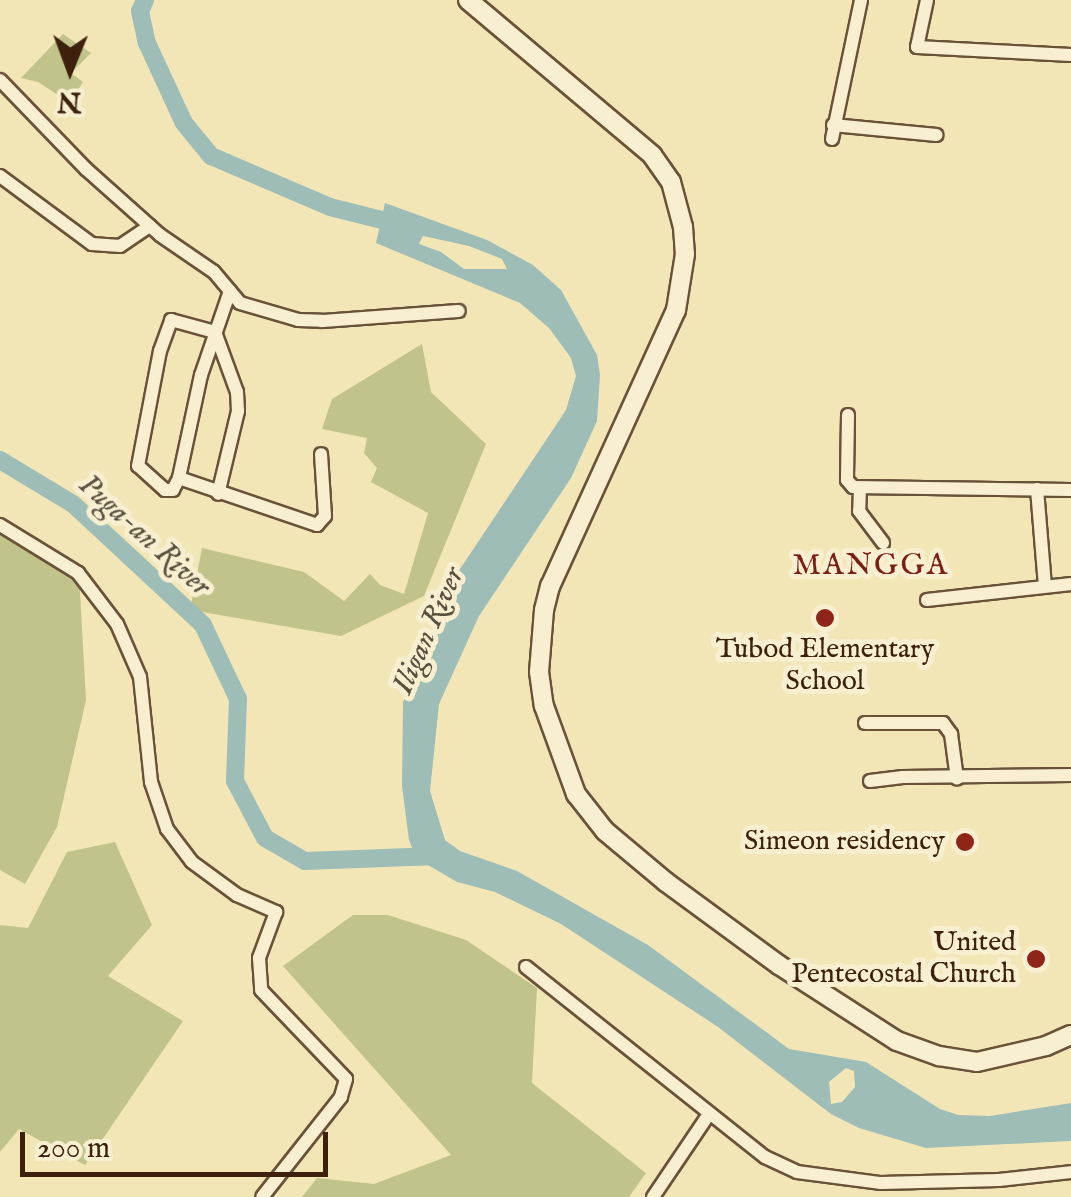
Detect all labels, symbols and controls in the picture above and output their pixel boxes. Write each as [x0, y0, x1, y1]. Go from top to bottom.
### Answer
north arrow [20, 20, 120, 120]
text: N [57, 83, 82, 118]
water label: Puga-an River [71, 467, 217, 605]
district label: MANGGA [793, 548, 949, 584]
water label: Iligan River [385, 562, 473, 700]
marker: Tubod Elementary School [814, 607, 836, 629]
place label: Tubod Elementary School [716, 633, 934, 699]
place label: Simeon residency [744, 825, 945, 859]
marker: Simeon residency [954, 831, 976, 853]
place label: United Pentecostal Church [791, 926, 1016, 992]
marker: United Pentecostal Church [1025, 948, 1047, 970]
scale bar [25, 1112, 332, 1174]
text: 200 m [37, 1130, 110, 1168]

